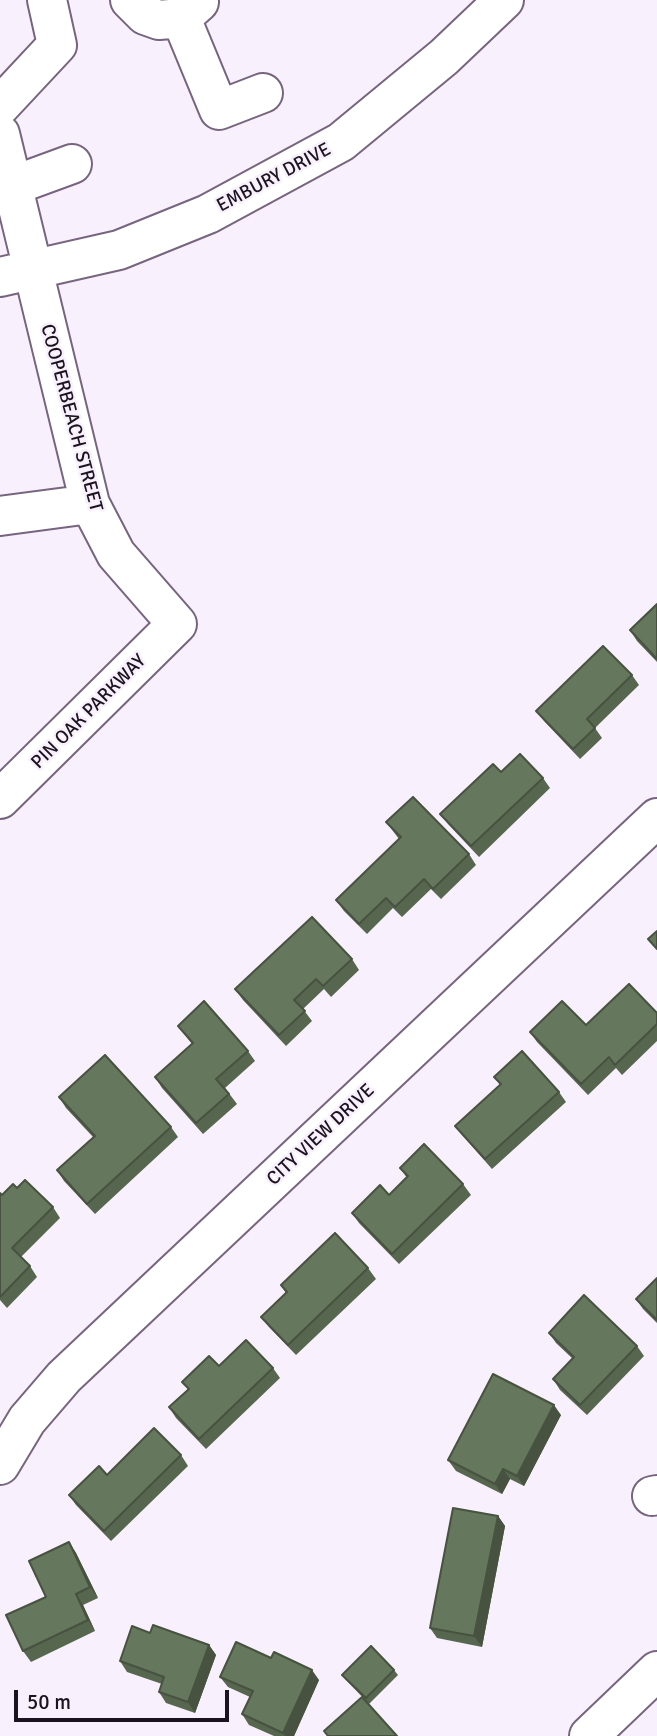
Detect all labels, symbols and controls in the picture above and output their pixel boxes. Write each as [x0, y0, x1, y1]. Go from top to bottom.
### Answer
street label: EMBURY DRIVE [213, 138, 335, 218]
street label: COOPERBEACH STREET [35, 322, 107, 514]
street label: PIN OAK PARKWAY [27, 650, 151, 774]
street label: CITY VIEW DRIVE [263, 1079, 379, 1191]
scale bar [18, 1676, 233, 1720]
text: 50 m [27, 1689, 71, 1715]

